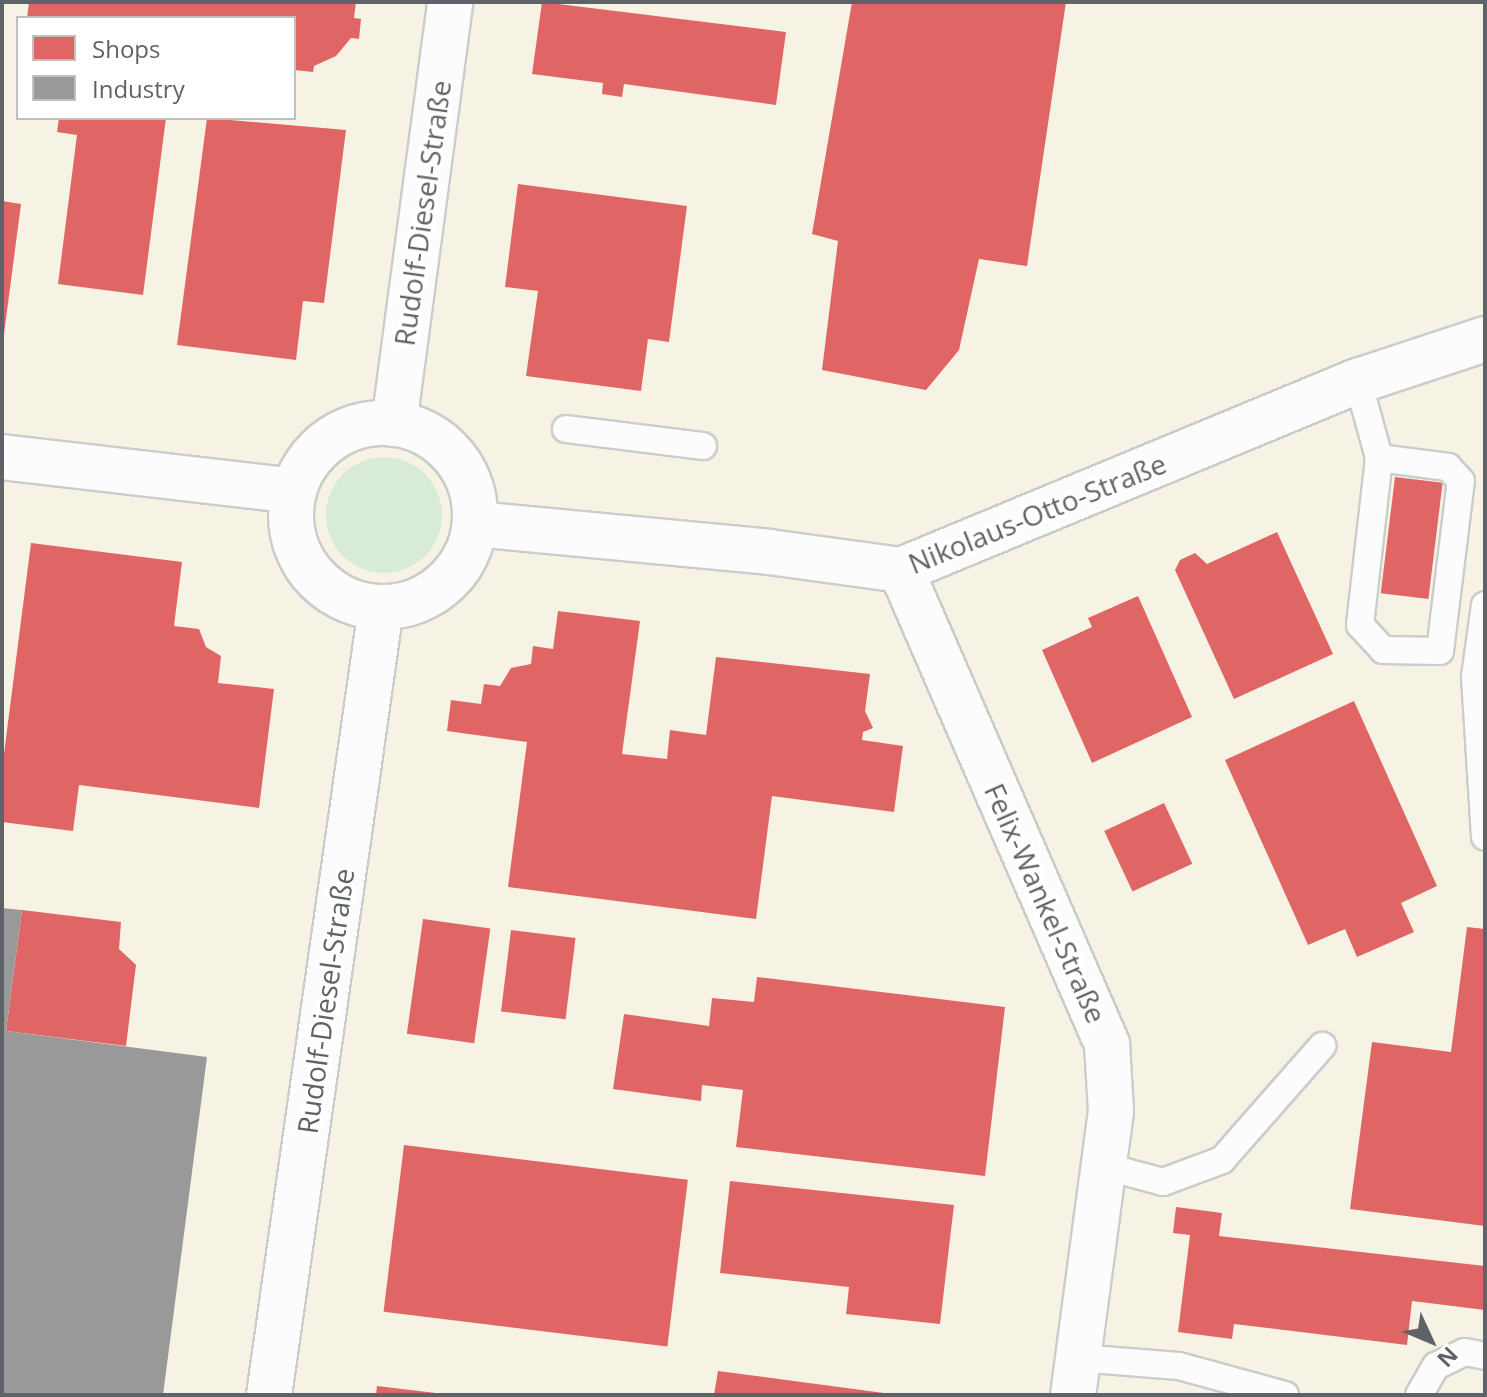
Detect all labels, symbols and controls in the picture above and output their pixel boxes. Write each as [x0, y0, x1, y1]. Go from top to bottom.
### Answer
legend [16, 16, 296, 120]
text: Shops [92, 32, 160, 65]
text: Industry [92, 72, 185, 105]
street label: Rudolf-Diesel-Straße [387, 78, 457, 348]
street label: Nikolaus-Otto-Straße [903, 446, 1171, 580]
street label: Felix-Wankel-Straße [978, 778, 1114, 1028]
street label: Rudolf-Diesel-Straße [290, 866, 360, 1136]
north arrow [1391, 1301, 1471, 1381]
text: N [1431, 1341, 1465, 1375]

